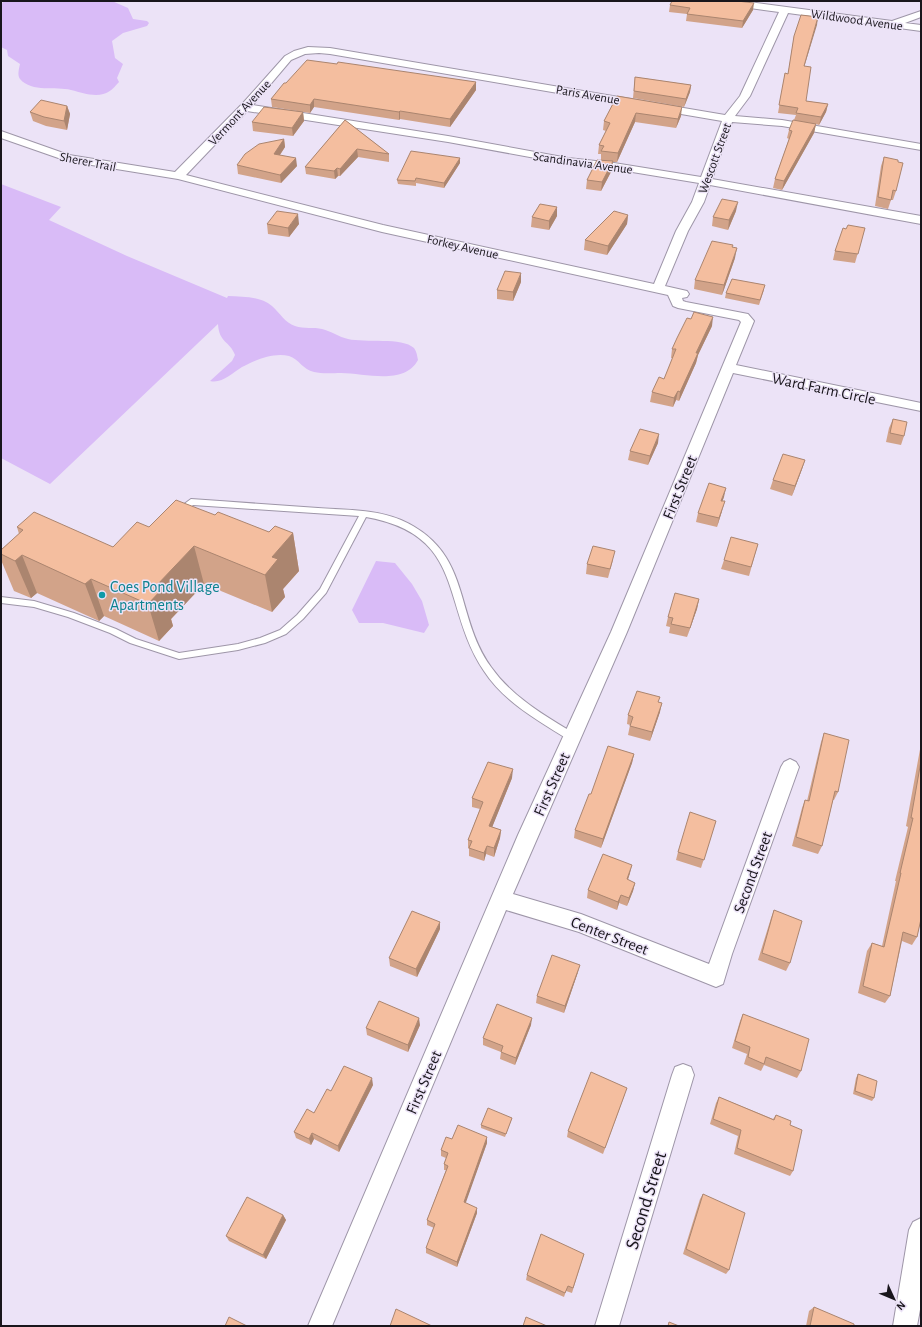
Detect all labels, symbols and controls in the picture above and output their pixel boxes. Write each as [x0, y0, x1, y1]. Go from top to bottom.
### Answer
street label: Wildwood Avenue [810, 8, 904, 33]
street label: Vermont Avenue [207, 78, 274, 148]
street label: Paris Avenue [555, 83, 621, 107]
street label: Wescott Street [697, 121, 734, 196]
street label: Scandinavia Avenue [532, 150, 633, 177]
street label: Sherer Trail [58, 151, 117, 174]
street label: Forkey Avenue [426, 233, 500, 262]
street label: Ward Farm Circle [770, 370, 877, 408]
street label: First Street [660, 453, 700, 522]
place label: Coes Pond Village Apartments [110, 579, 220, 613]
marker: Coes Pond Village Apartments [97, 590, 107, 600]
street label: First Street [531, 750, 573, 818]
street label: Second Street [731, 830, 775, 915]
street label: Center Street [569, 914, 650, 958]
street label: First Street [403, 1048, 444, 1116]
street label: Second Street [623, 1149, 670, 1252]
north arrow [874, 1279, 914, 1319]
text: N [894, 1299, 907, 1312]

